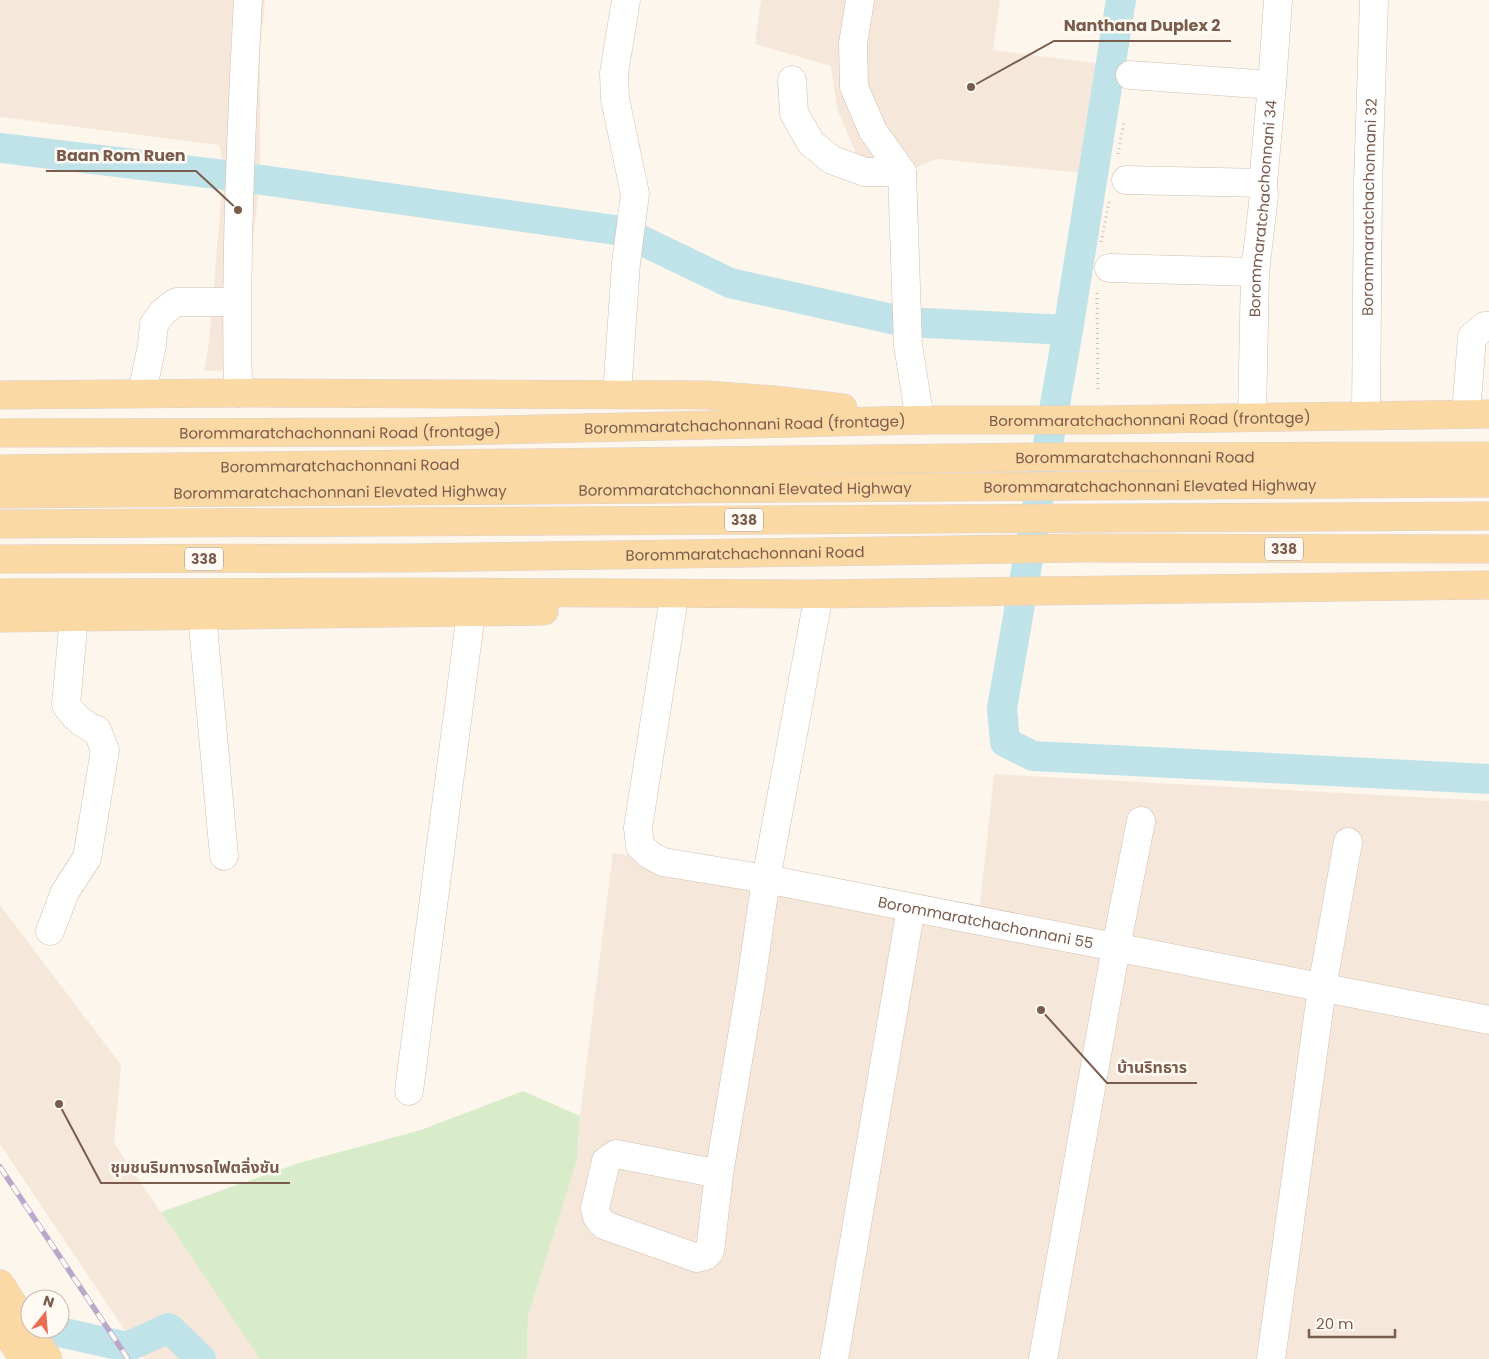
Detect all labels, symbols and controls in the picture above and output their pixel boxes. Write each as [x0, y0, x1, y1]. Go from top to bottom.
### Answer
callout: Nanthana Duplex 2 [1054, 10, 1231, 41]
text: Nanthana Duplex 2 [1064, 14, 1220, 37]
street label: Borommaratchachonnani 32 [1356, 98, 1381, 316]
street label: Borommaratchachonnani 34 [1244, 99, 1281, 317]
callout: Baan Rom Ruen [46, 140, 196, 171]
text: Baan Rom Ruen [56, 144, 186, 167]
street label: Borommaratchachonnani Road (frontage) [989, 406, 1311, 431]
street label: Borommaratchachonnani Road (frontage) [584, 410, 906, 438]
street label: Borommaratchachonnani Road (frontage) [179, 419, 501, 443]
street label: Borommaratchachonnani Road [1015, 446, 1255, 468]
street label: Borommaratchachonnani Road [220, 453, 460, 477]
street label: Borommaratchachonnani Elevated Highway [983, 474, 1317, 497]
street label: Borommaratchachonnani Elevated Highway [578, 477, 912, 500]
street label: Borommaratchachonnani Elevated Highway [173, 480, 507, 503]
road number: 338 [725, 508, 763, 532]
road number: 338 [1265, 538, 1303, 560]
street label: Borommaratchachonnani Road [625, 541, 865, 565]
road number: 338 [185, 548, 223, 570]
street label: Borommaratchachonnani 55 [876, 891, 1095, 953]
callout: บ้านริทธาร [1107, 1052, 1197, 1083]
text: บ้านริทธาร [1117, 1056, 1187, 1079]
callout: ชุมชนริมทางรถไฟตลิ่งชัน [101, 1152, 290, 1183]
text: ชุมชนริมทางรถไฟตลิ่งชัน [110, 1156, 280, 1179]
north arrow [20, 1289, 70, 1339]
text: N [41, 1290, 57, 1313]
scale bar [1309, 1306, 1395, 1338]
text: 20 m [1316, 1313, 1354, 1334]

